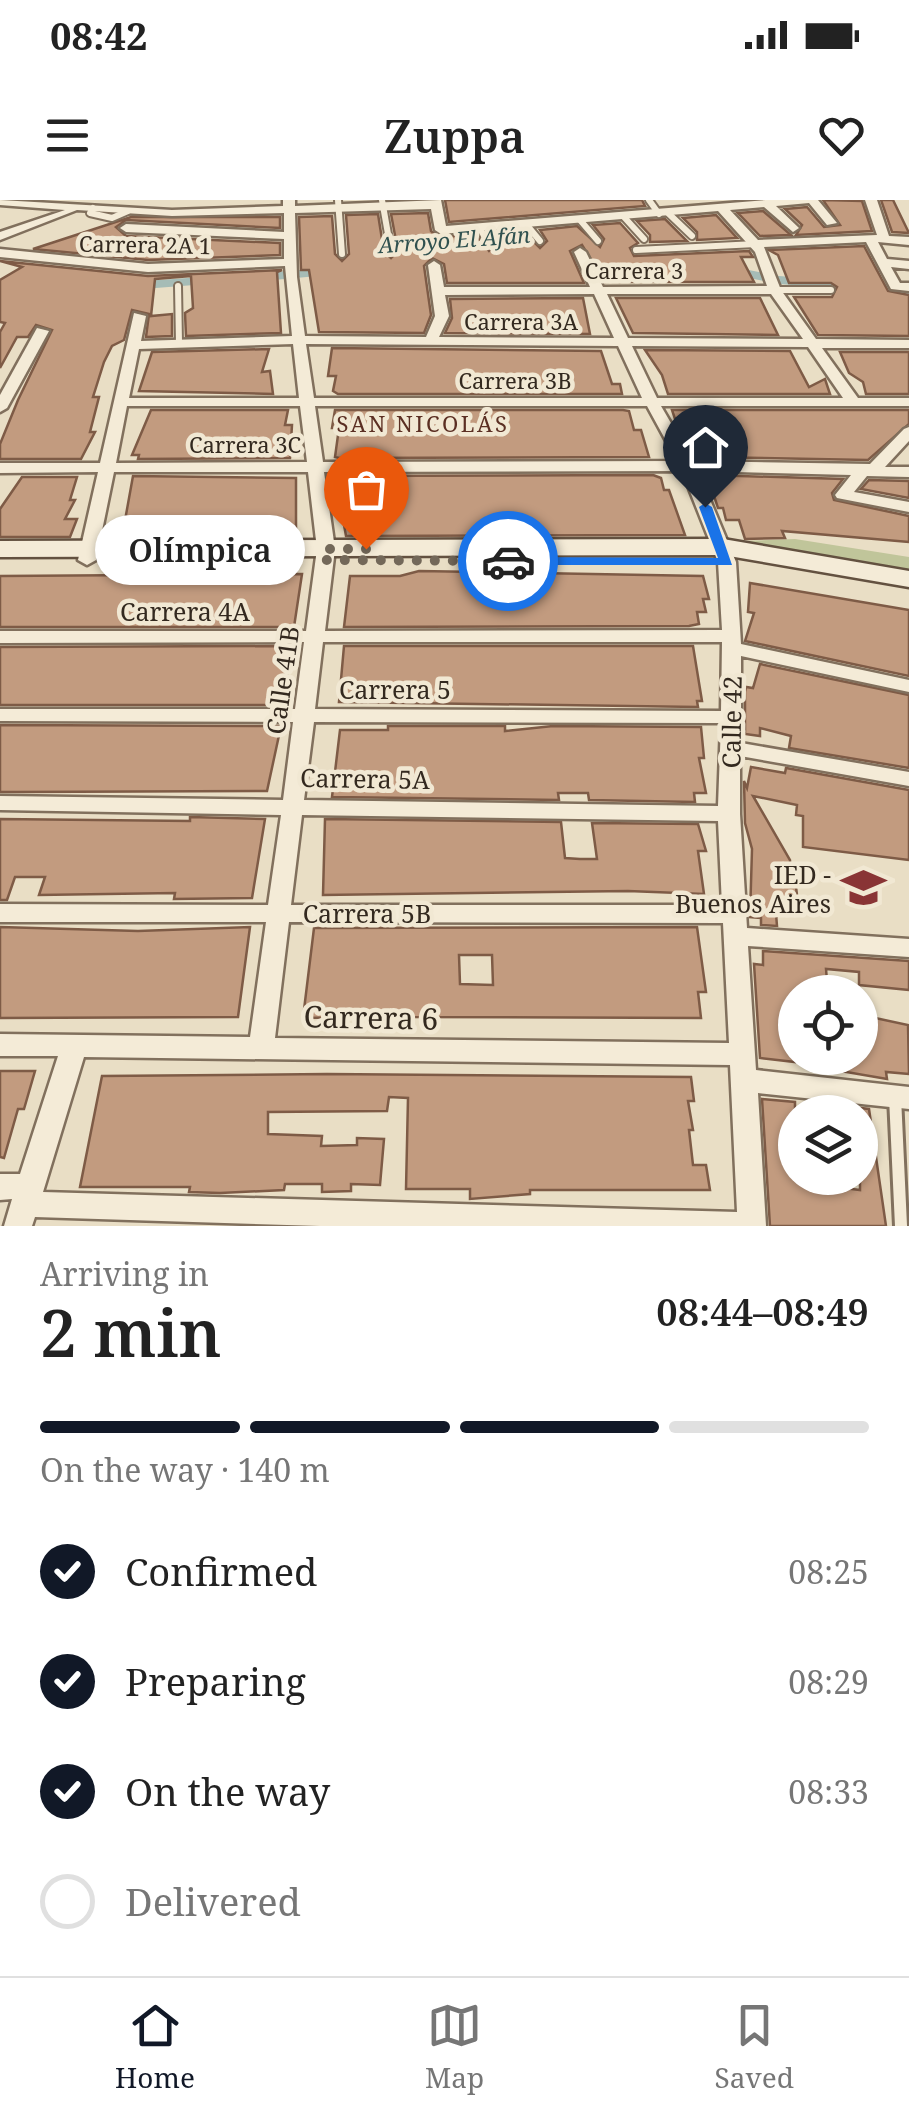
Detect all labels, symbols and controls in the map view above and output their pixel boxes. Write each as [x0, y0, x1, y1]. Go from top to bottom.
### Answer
text: 08:42 [50, 9, 147, 61]
text: Zuppa [384, 105, 525, 166]
icon: menu [40, 108, 95, 163]
icon: heart [814, 108, 869, 163]
water label: Arroyo El Afán [375, 219, 531, 259]
street label: Carrera 2A 1 [79, 228, 211, 260]
street label: Carrera 3 [585, 255, 683, 285]
street label: Carrera 3A [464, 306, 579, 336]
street label: Carrera 3B [458, 365, 572, 395]
pin [663, 405, 748, 508]
district label: SAN NICOLÁS [337, 408, 509, 438]
icon: home [678, 420, 733, 475]
street label: Carrera 3C [189, 429, 301, 459]
pin [324, 447, 409, 550]
icon: bag [339, 462, 394, 517]
courier [458, 511, 558, 611]
callout: Olímpica [96, 514, 306, 584]
text: Olímpica [128, 528, 272, 571]
icon: car [481, 534, 536, 589]
street label: Carrera 4A [120, 594, 250, 628]
street label: Calle 41B [258, 624, 306, 736]
street label: Carrera 5 [339, 672, 451, 706]
street label: Calle 42 [713, 675, 749, 769]
street label: Carrera 5A [300, 760, 431, 796]
place label: IED - Buenos Aires [675, 857, 831, 920]
school or university icon: IED - Buenos Aires [840, 864, 888, 912]
street label: Carrera 5B [303, 896, 431, 930]
map controls [778, 975, 878, 1195]
button: locate [778, 975, 878, 1075]
street label: Carrera 6 [303, 995, 439, 1039]
button: layers [778, 1095, 878, 1195]
text: Arriving in [40, 1252, 209, 1295]
text: 08:44–08:49 [656, 1285, 869, 1337]
text: 2 min [40, 1288, 222, 1376]
text: On the way · 140 m [40, 1448, 330, 1491]
icon: check [40, 1544, 95, 1599]
text: Confirmed [125, 1545, 317, 1597]
text: 08:25 [788, 1550, 869, 1593]
icon: check [40, 1654, 95, 1709]
text: Preparing [125, 1655, 306, 1707]
text: 08:29 [788, 1660, 869, 1703]
icon: check [40, 1764, 95, 1819]
text: On the way [125, 1765, 330, 1817]
text: 08:33 [788, 1770, 869, 1813]
text: Delivered [125, 1875, 301, 1927]
tab: Home [115, 1998, 195, 2096]
tab: Map [425, 1998, 484, 2096]
tab: Saved [715, 1998, 794, 2096]

